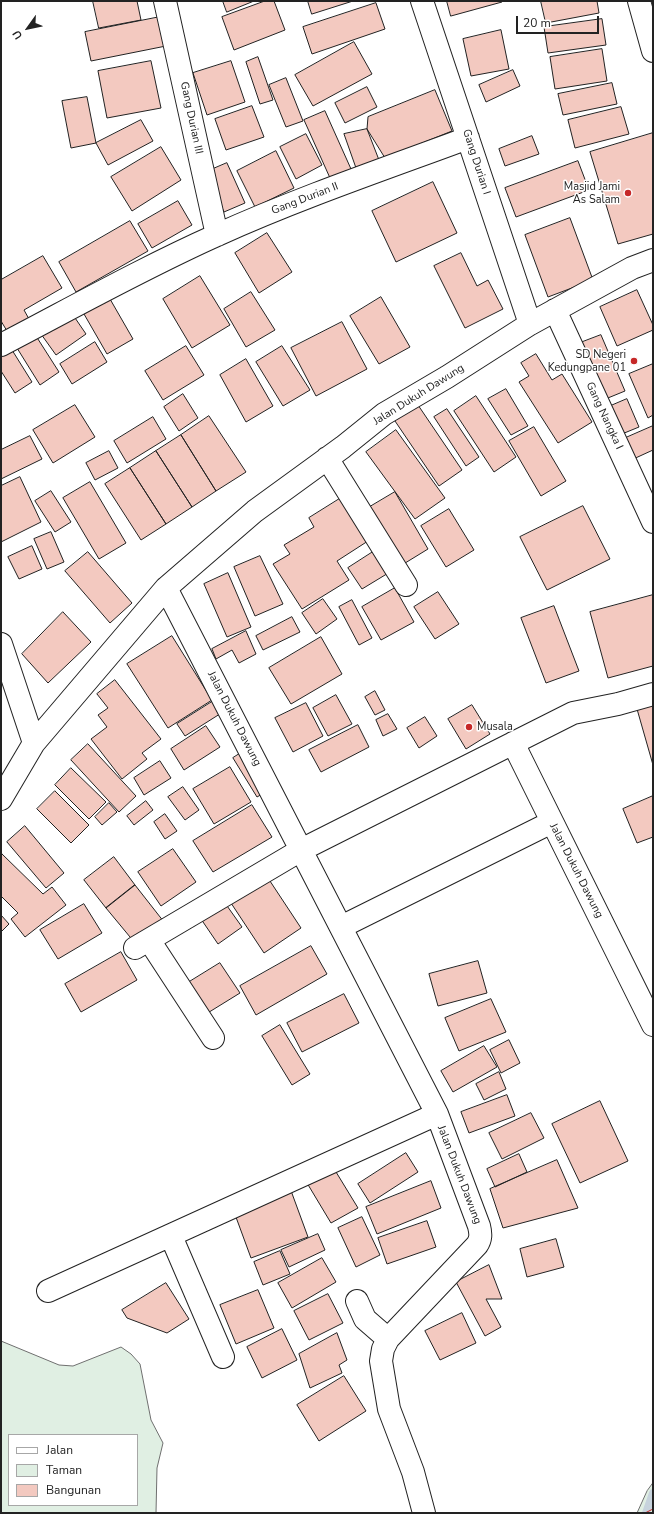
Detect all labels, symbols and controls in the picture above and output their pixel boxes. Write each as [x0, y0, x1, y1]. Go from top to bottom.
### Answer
north arrow [8, 8, 48, 48]
scale bar [518, 8, 601, 34]
text: 20 m [523, 15, 551, 31]
text: U [9, 27, 26, 42]
street label: Gang Durian III [177, 81, 205, 155]
street label: Gang Durian I [459, 128, 493, 196]
street label: Gang Durian II [270, 180, 340, 218]
place label: Masjid Jami As Salam [564, 180, 620, 206]
marker: Masjid Jami As Salam [623, 188, 633, 198]
place label: SD Negeri Kedungpane 01 [548, 348, 626, 374]
marker: SD Negeri Kedungpane 01 [629, 356, 639, 366]
street label: Jalan Dukuh Dawung [371, 362, 467, 428]
street label: Gang Nangka I [583, 380, 625, 452]
street label: Jalan Dukuh Dawung [204, 669, 264, 769]
place label: Musala [477, 720, 513, 734]
marker: Musala [464, 722, 474, 732]
street label: Jalan Dukuh Dawung [546, 821, 606, 921]
street label: Jalan Dukuh Dawung [434, 1124, 484, 1226]
legend [8, 1434, 138, 1506]
text: Jalan [46, 1442, 73, 1458]
text: Taman [46, 1462, 82, 1478]
text: Bangunan [46, 1482, 101, 1498]

